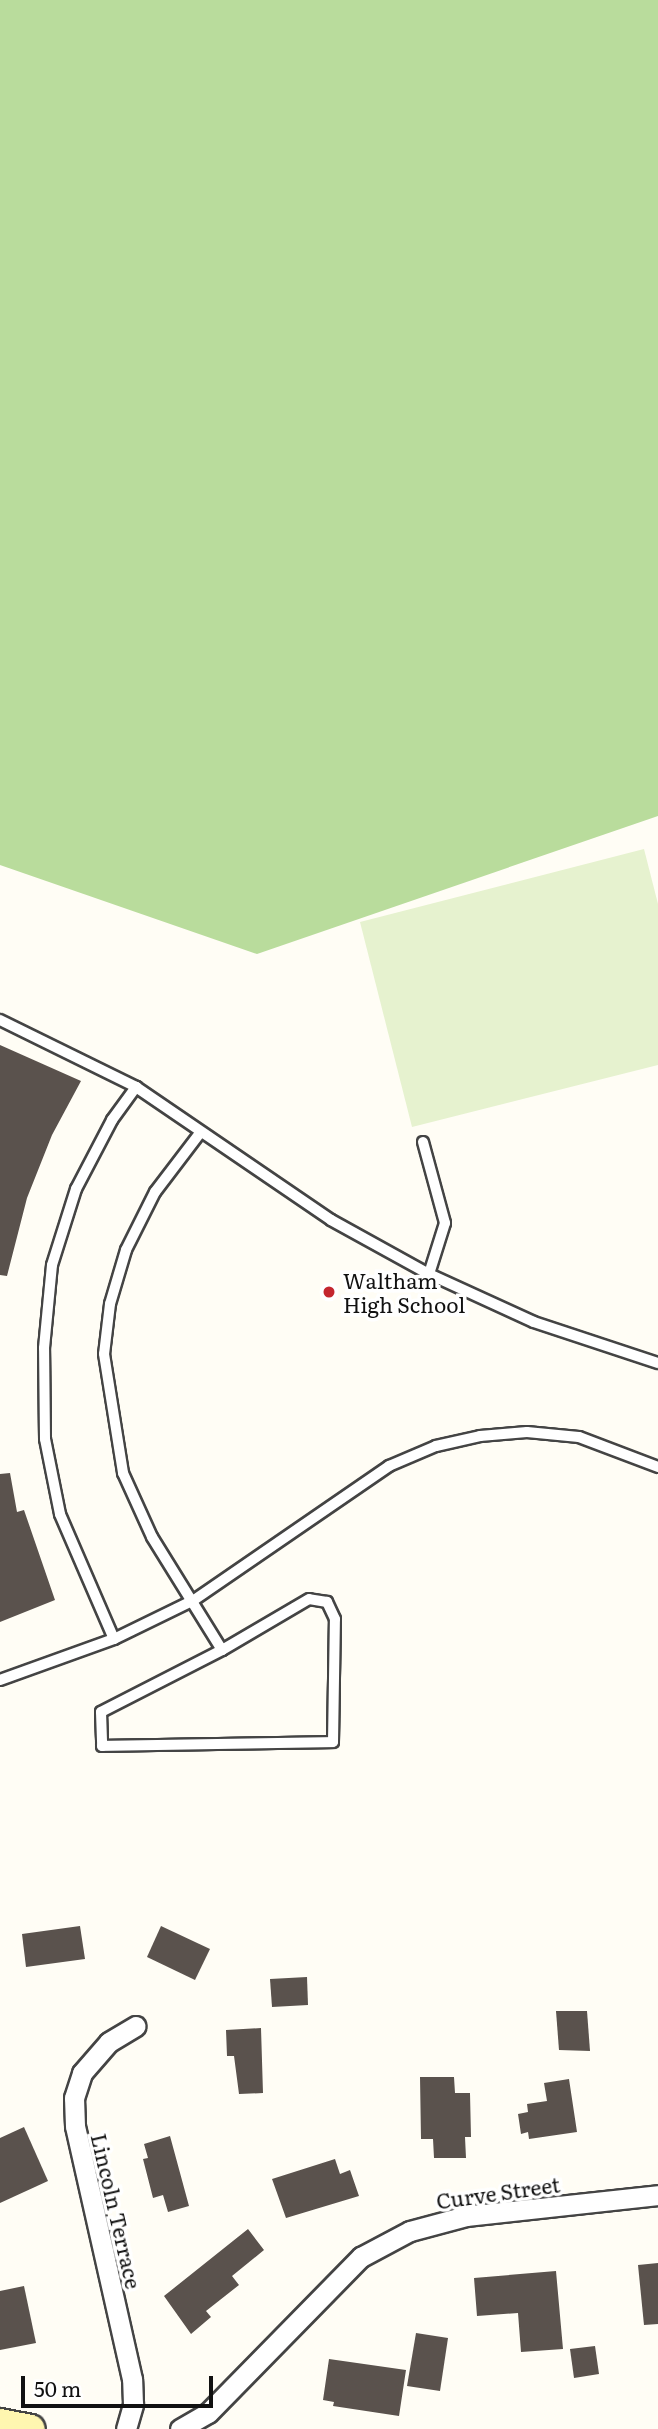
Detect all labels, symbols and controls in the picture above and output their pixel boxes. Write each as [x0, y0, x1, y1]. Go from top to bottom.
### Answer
place label: Waltham High School [343, 1267, 465, 1317]
marker: Waltham High School [321, 1284, 337, 1300]
street label: Lincoln Terrace [87, 2131, 147, 2291]
street label: Curve Street [435, 2171, 561, 2213]
scale bar [24, 2362, 217, 2406]
text: 50 m [34, 2372, 81, 2403]

